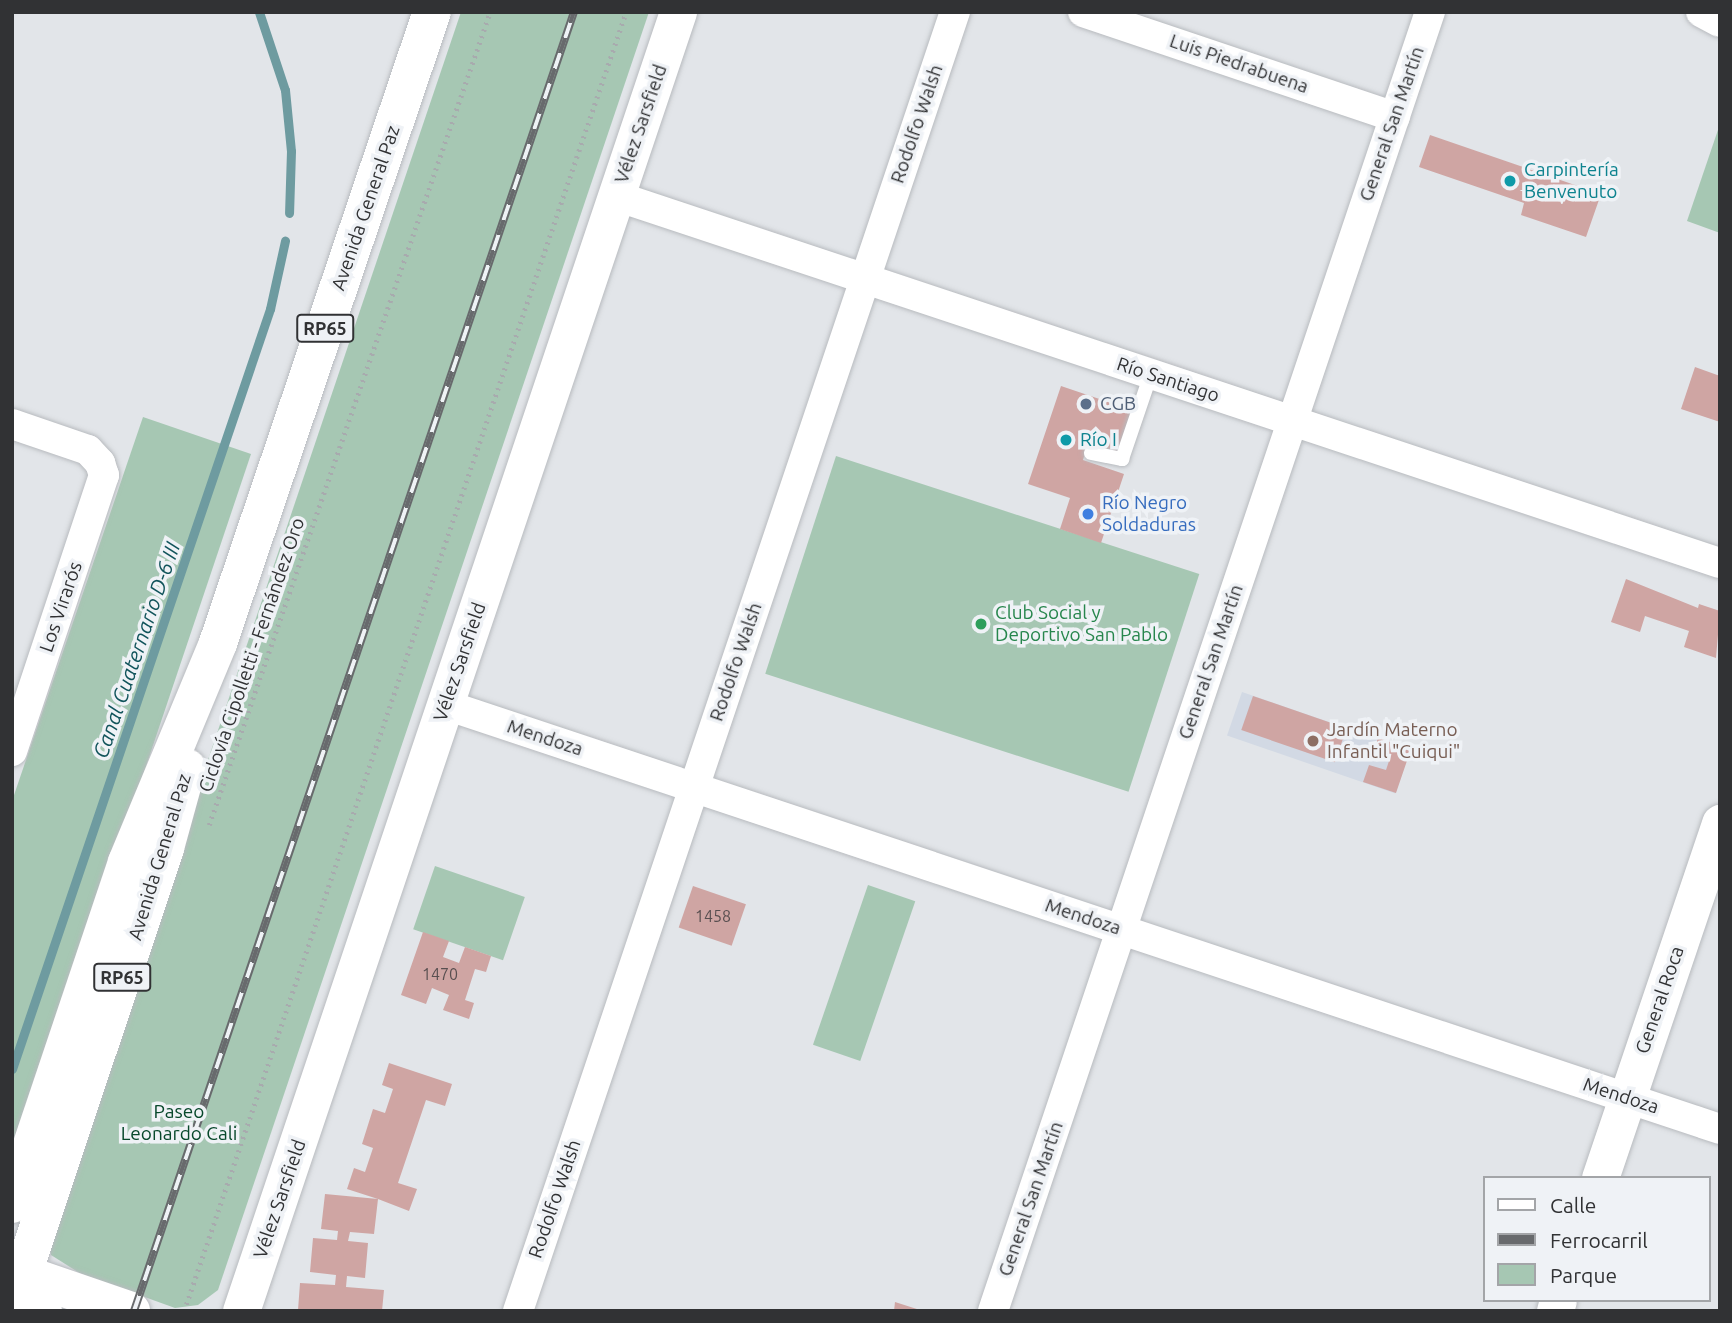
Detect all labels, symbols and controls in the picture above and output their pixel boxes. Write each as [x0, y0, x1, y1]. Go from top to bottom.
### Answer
street label: Luis Piedrabuena [1167, 30, 1311, 98]
street label: General San Martín [1355, 44, 1429, 204]
street label: Vélez Sarsfield [610, 62, 672, 186]
street label: Rodolfo Walsh [886, 62, 948, 186]
street label: Avenida General Paz [327, 123, 405, 293]
place label: Carpintería Benvenuto [1524, 159, 1619, 203]
marker: Carpintería Benvenuto [1502, 173, 1518, 189]
road number: RP65 [295, 314, 355, 342]
street label: Río Santiago [1114, 353, 1222, 407]
place label: CGB [1100, 393, 1136, 415]
marker: CGB [1078, 396, 1094, 412]
place label: Río I [1080, 429, 1117, 451]
marker: Río I [1058, 432, 1074, 448]
place label: Río Negro Soldaduras [1102, 492, 1196, 536]
marker: Río Negro Soldaduras [1080, 506, 1096, 522]
street label: Ciclovía Cipolletti - Fernández Oro [194, 515, 310, 795]
water label: Canal Cuaternario D-6 III [87, 539, 185, 761]
street label: Los Virarós [35, 559, 87, 655]
street label: General San Martín [1174, 582, 1248, 742]
street label: Vélez Sarsfield [429, 600, 491, 724]
street label: Rodolfo Walsh [705, 600, 767, 724]
place label: Club Social y Deportivo San Pablo [995, 602, 1168, 646]
marker: Club Social y Deportivo San Pablo [973, 616, 989, 632]
street label: Mendoza [504, 715, 586, 761]
place label: Jardín Materno Infantil "Cuiqui" [1327, 719, 1460, 763]
marker: Jardín Materno Infantil "Cuiqui" [1305, 733, 1321, 749]
street label: Avenida General Paz [124, 771, 196, 943]
street label: Mendoza [1042, 894, 1124, 940]
house number: 1458 [695, 906, 731, 926]
street label: General Roca [1631, 943, 1689, 1057]
road number: RP65 [92, 962, 152, 992]
house number: 1470 [422, 964, 458, 984]
street label: Mendoza [1580, 1073, 1662, 1119]
park label: Paseo Leonardo Cali [121, 1101, 237, 1145]
street label: General San Martín [994, 1119, 1068, 1279]
street label: Vélez Sarsfield [249, 1137, 311, 1261]
street label: Rodolfo Walsh [524, 1137, 586, 1261]
legend [1484, 1176, 1711, 1302]
text: Calle [1550, 1193, 1596, 1217]
text: Ferrocarril [1550, 1228, 1648, 1252]
text: Parque [1550, 1263, 1617, 1287]

